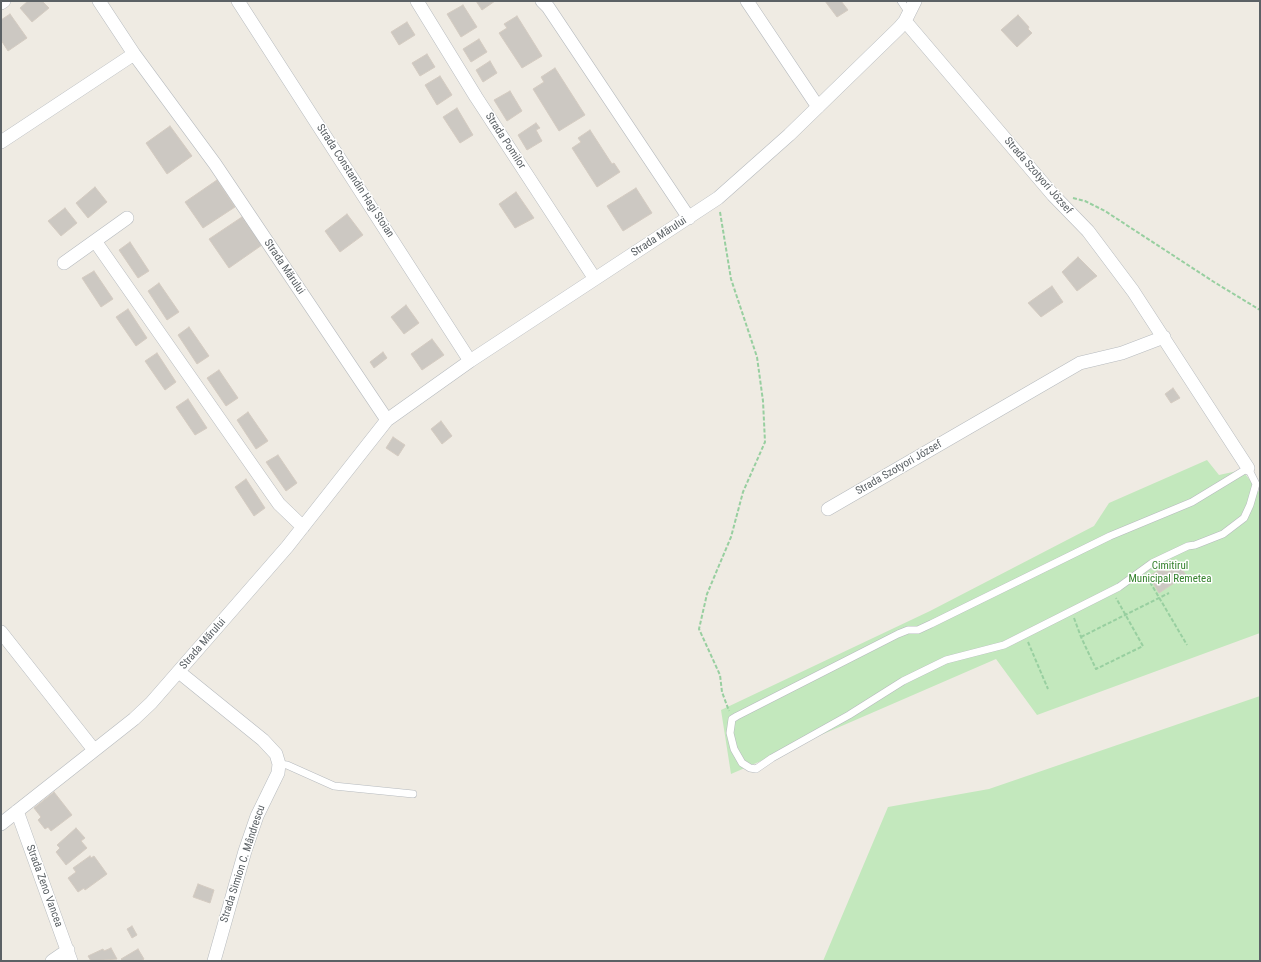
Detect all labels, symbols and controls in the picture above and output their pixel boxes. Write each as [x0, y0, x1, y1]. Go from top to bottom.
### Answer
street label: Strada Pomilor [482, 110, 528, 172]
street label: Strada Constandin Hagi Stoian [313, 122, 397, 240]
street label: Strada Szotyori József [1001, 135, 1075, 217]
street label: Strada Mărului [629, 214, 689, 260]
street label: Strada Mărului [261, 237, 307, 297]
street label: Strada Szotyori József [853, 438, 945, 498]
park label: Cimitirul Municipal Remetea [1129, 559, 1211, 585]
street label: Strada Mărului [177, 616, 229, 672]
street label: Strada Simion C. Mândrescu [218, 804, 268, 924]
street label: Strada Zeno Vancea [23, 843, 65, 929]

